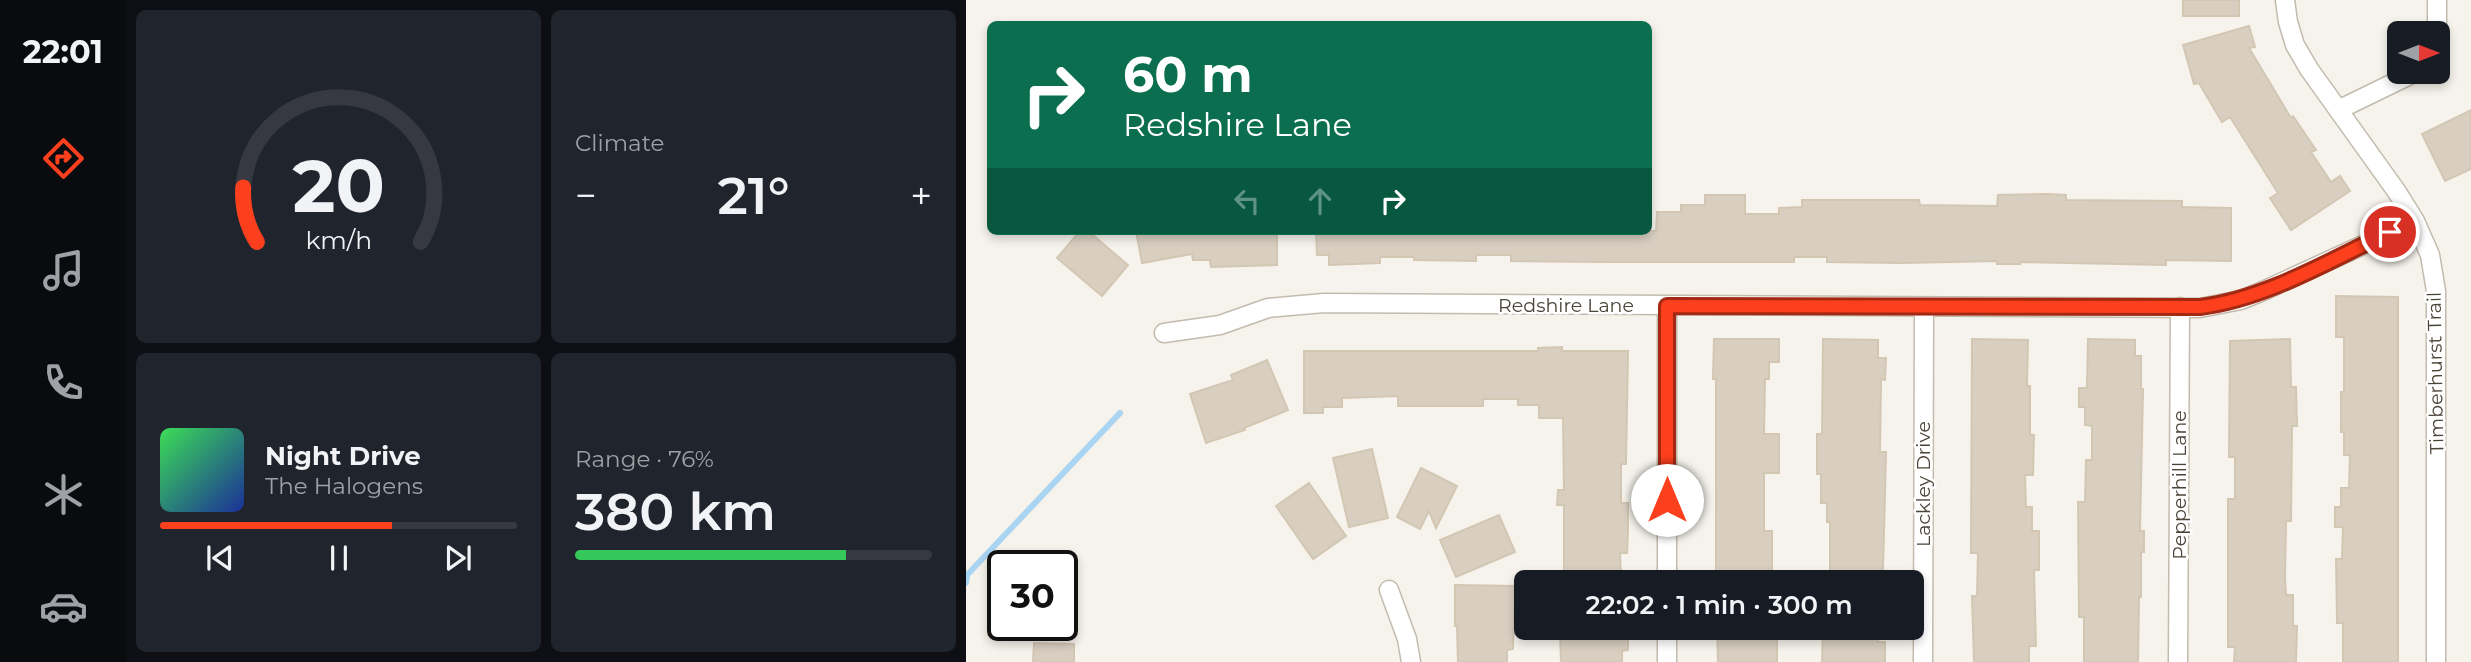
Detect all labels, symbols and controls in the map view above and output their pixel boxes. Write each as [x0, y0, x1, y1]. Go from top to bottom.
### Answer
north arrow [2387, 21, 2450, 84]
map controls [2387, 21, 2450, 84]
text: 22:01 [23, 32, 103, 71]
text: 60 m [1123, 45, 1253, 104]
icon: right [1008, 49, 1099, 140]
text: Redshire Lane [1123, 105, 1352, 144]
text: Climate [575, 129, 664, 157]
icon: directions [39, 134, 88, 183]
text: 20 [292, 143, 385, 231]
text: 21° [718, 164, 789, 227]
text: − [575, 172, 597, 219]
text: + [910, 172, 932, 219]
icon: left [1228, 182, 1266, 220]
icon: ahead [1301, 182, 1339, 220]
icon: right [1374, 182, 1412, 220]
pin [2360, 202, 2420, 262]
icon: arrive [2371, 213, 2409, 251]
text: km/h [305, 225, 372, 255]
icon: music [39, 246, 88, 295]
street label: Timberhurst Trail [2423, 292, 2448, 454]
street label: Redshire Lane [1498, 294, 1634, 317]
icon: phone [39, 358, 88, 407]
street label: Pepperhill Lane [2168, 410, 2191, 560]
street label: Lackley Drive [1912, 421, 1935, 547]
text: Night Drive [265, 440, 421, 472]
text: Range · 76% [575, 445, 714, 473]
position arrow [1630, 463, 1704, 537]
icon: climate [39, 470, 88, 519]
text: The Halogens [265, 472, 423, 500]
text: 380 km [575, 480, 776, 543]
icon: previous [201, 539, 239, 577]
icon: pause [320, 539, 358, 577]
icon: next [439, 539, 477, 577]
speed limit sign: 30 [987, 550, 1078, 641]
icon: car [39, 582, 88, 631]
text: 22:02 · 1 min · 300 m [1585, 589, 1853, 621]

